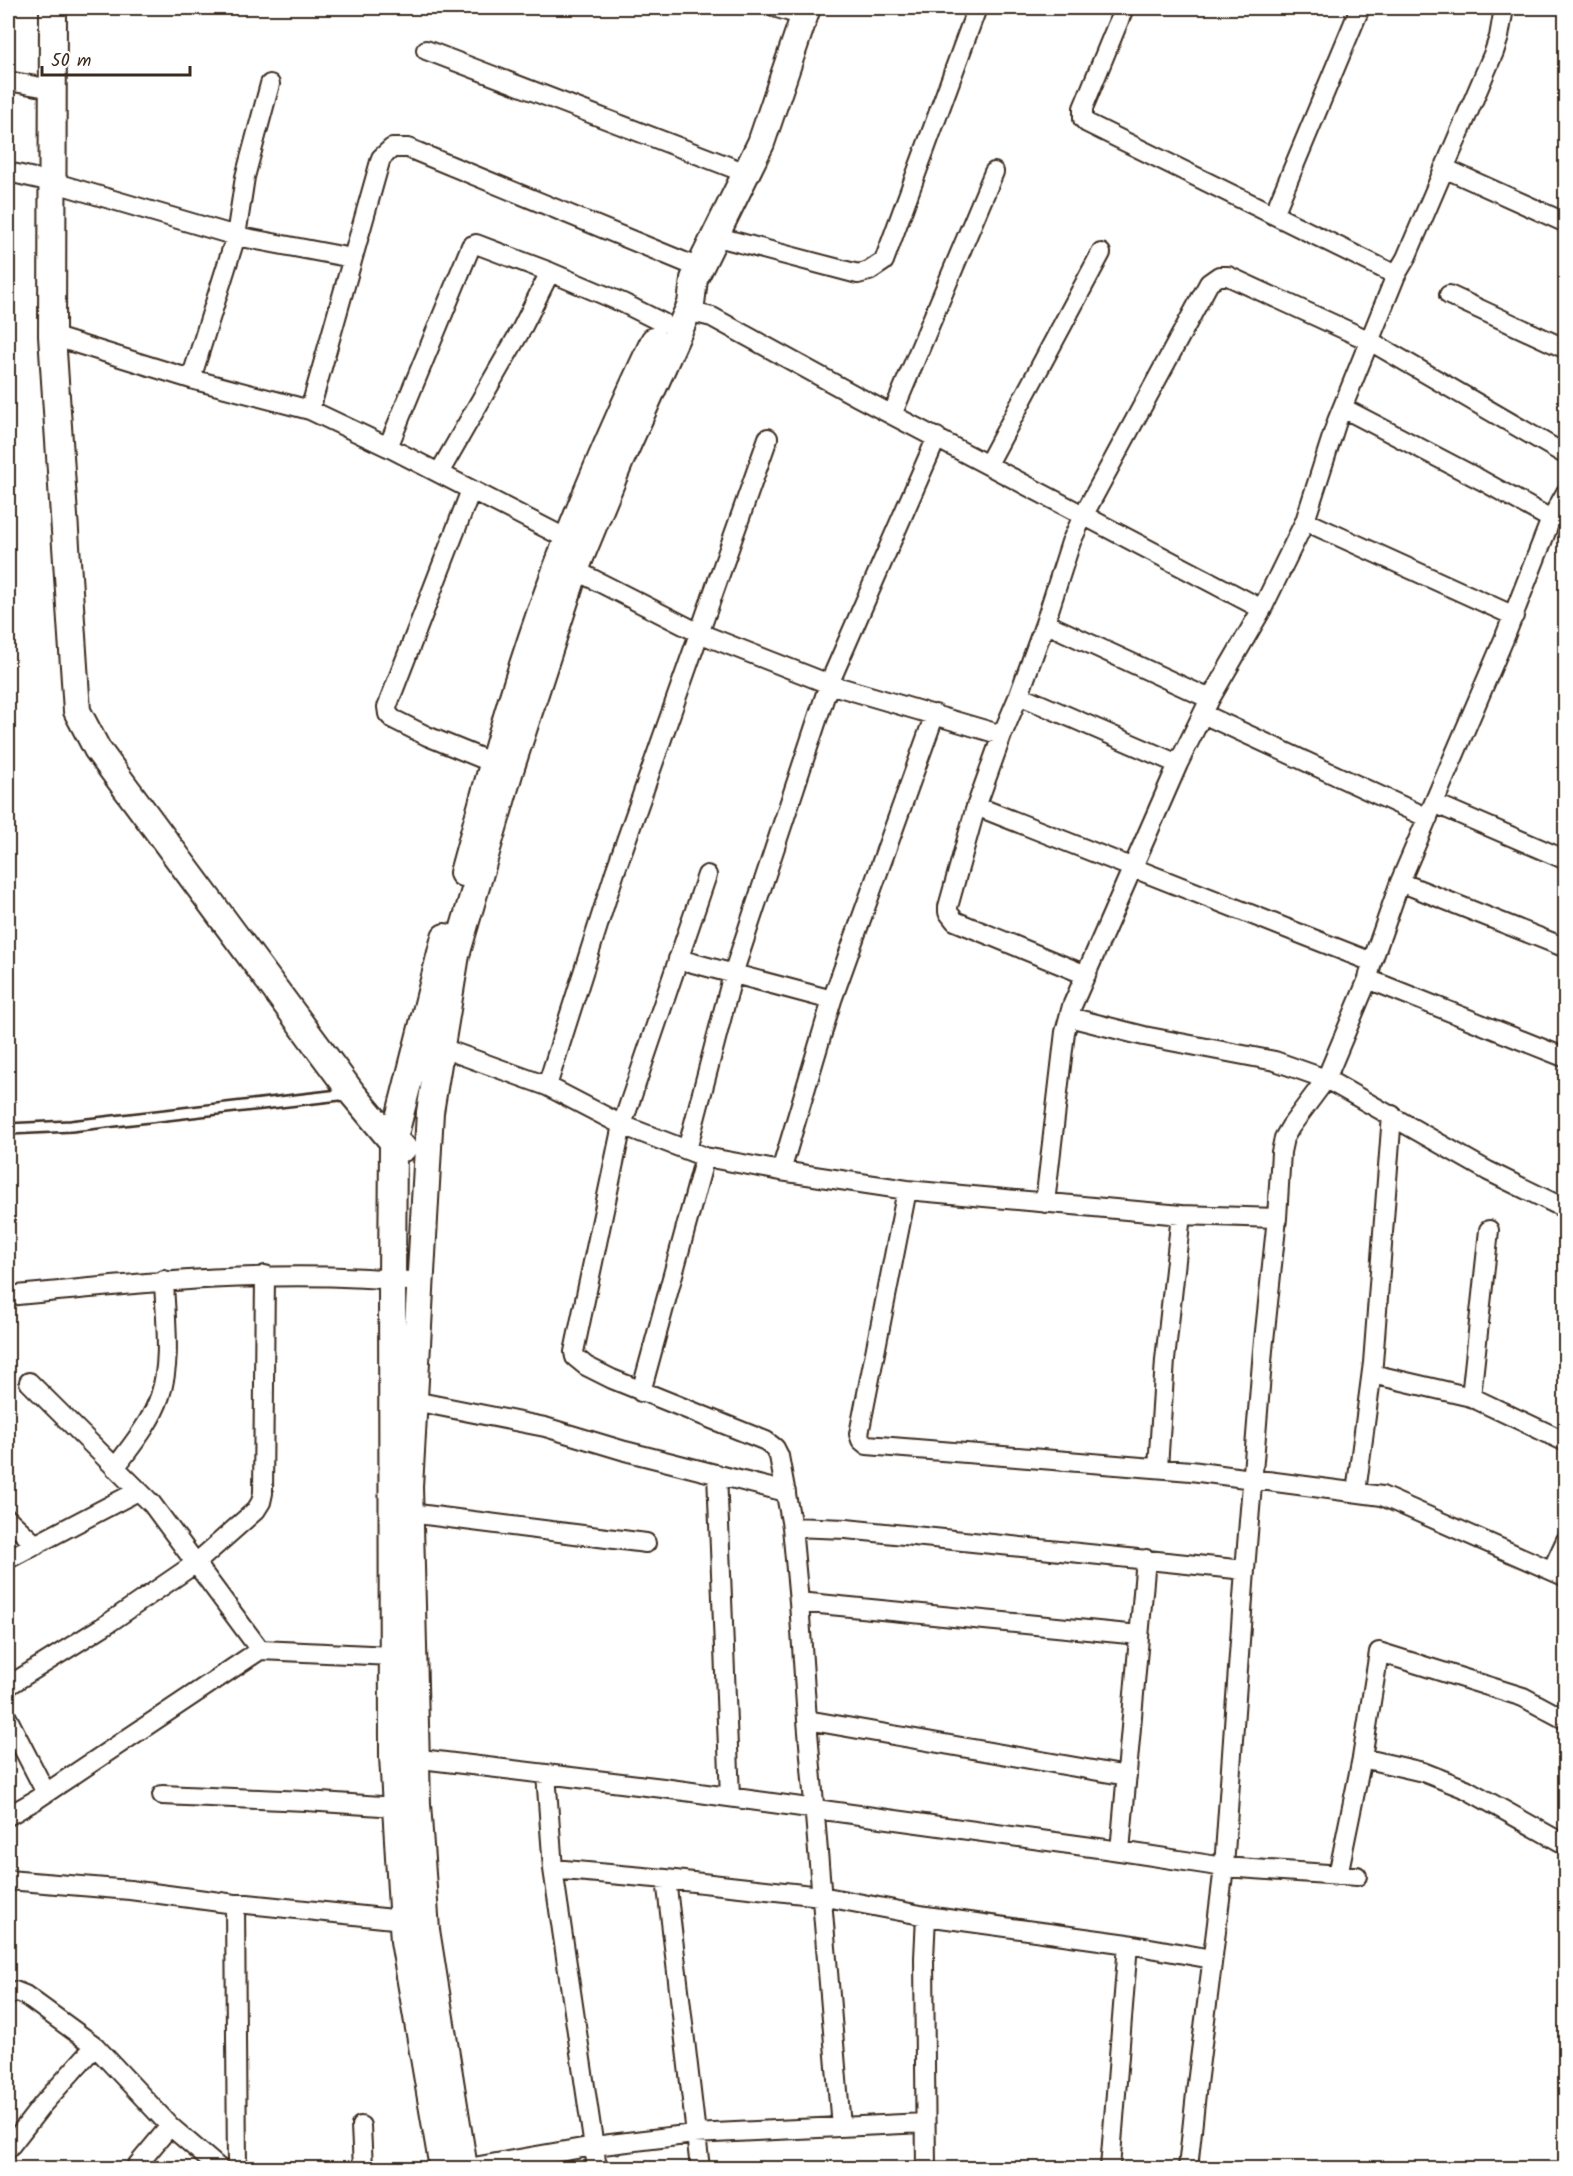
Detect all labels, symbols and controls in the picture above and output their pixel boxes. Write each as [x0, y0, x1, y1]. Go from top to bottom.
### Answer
scale bar [42, 39, 190, 77]
text: 50 m [51, 47, 91, 76]

